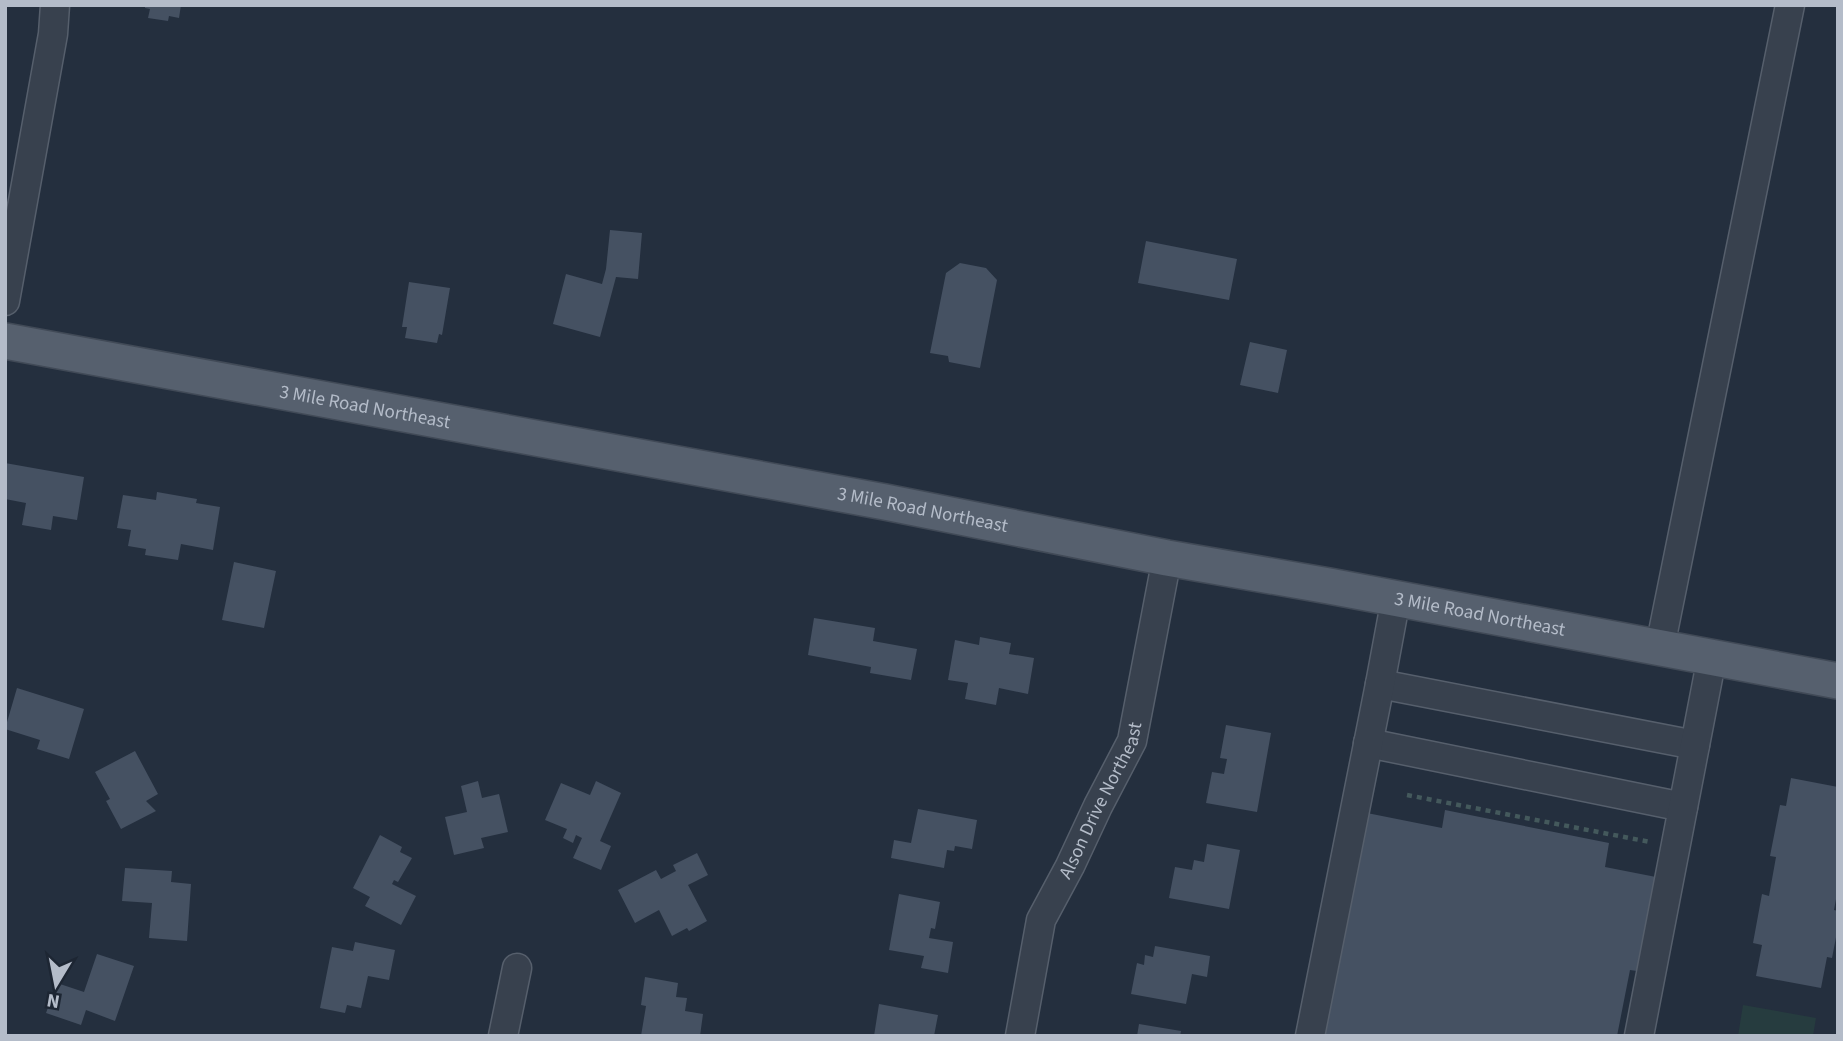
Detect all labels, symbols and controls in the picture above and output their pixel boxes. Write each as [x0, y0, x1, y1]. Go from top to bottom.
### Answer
street label: 3 Mile Road Northeast [277, 378, 453, 436]
street label: 3 Mile Road Northeast [835, 480, 1011, 540]
street label: 3 Mile Road Northeast [1392, 585, 1568, 643]
street label: Alson Drive Northeast [1052, 719, 1149, 884]
north arrow [21, 950, 91, 1020]
text: N [45, 986, 62, 1015]

